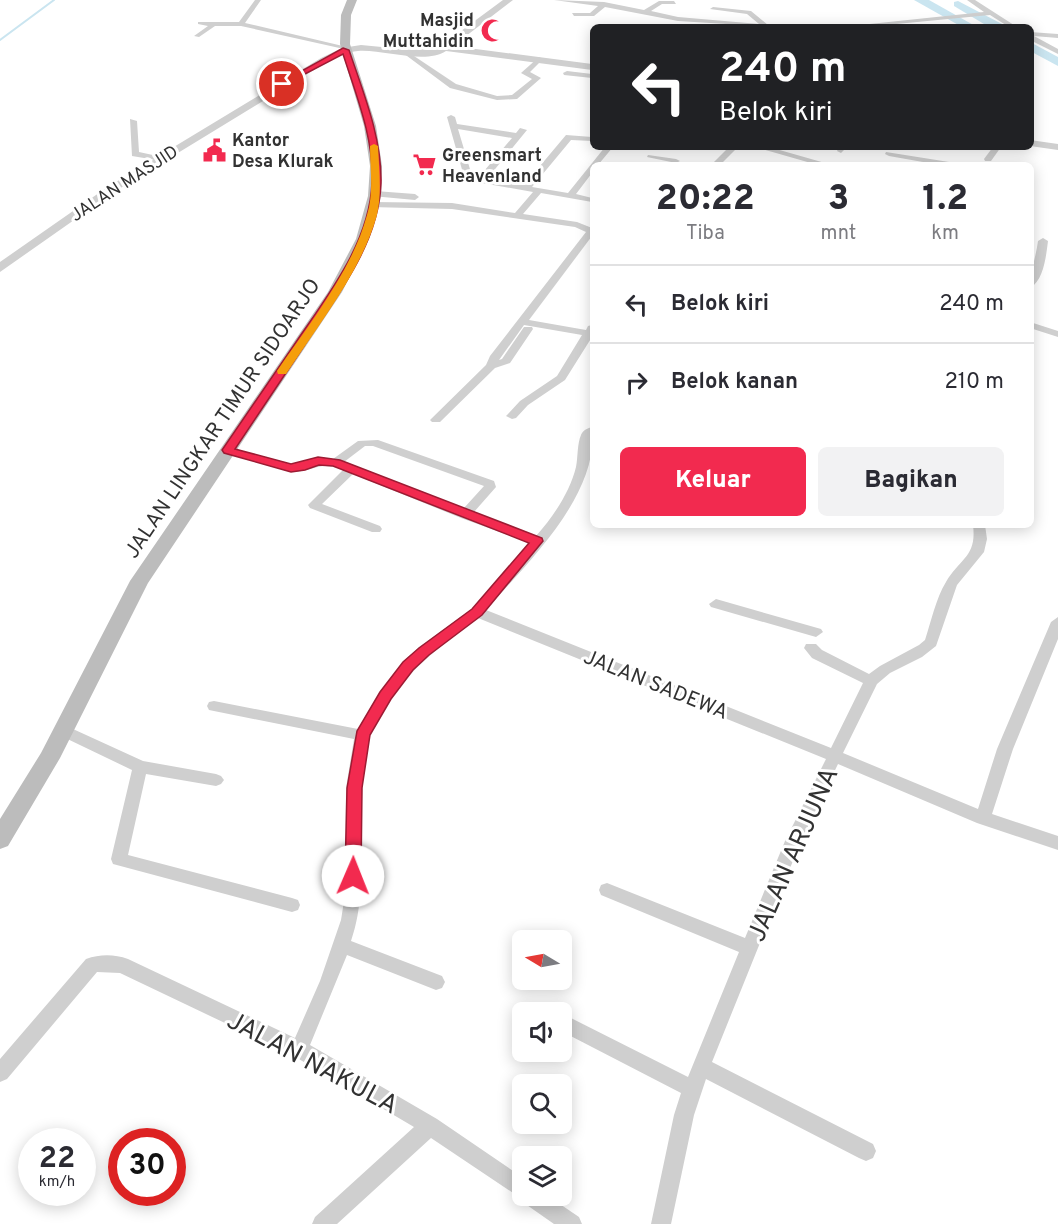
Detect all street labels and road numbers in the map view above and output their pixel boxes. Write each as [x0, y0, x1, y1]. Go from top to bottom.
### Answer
street label: JALAN MASJID [67, 141, 183, 228]
street label: JALAN LINGKAR TIMUR SIDOARJO [119, 274, 327, 564]
street label: JALAN SADEWA [579, 644, 732, 727]
street label: JALAN ARJUNA [741, 763, 847, 947]
street label: JALAN NAKULA [221, 1005, 403, 1123]

